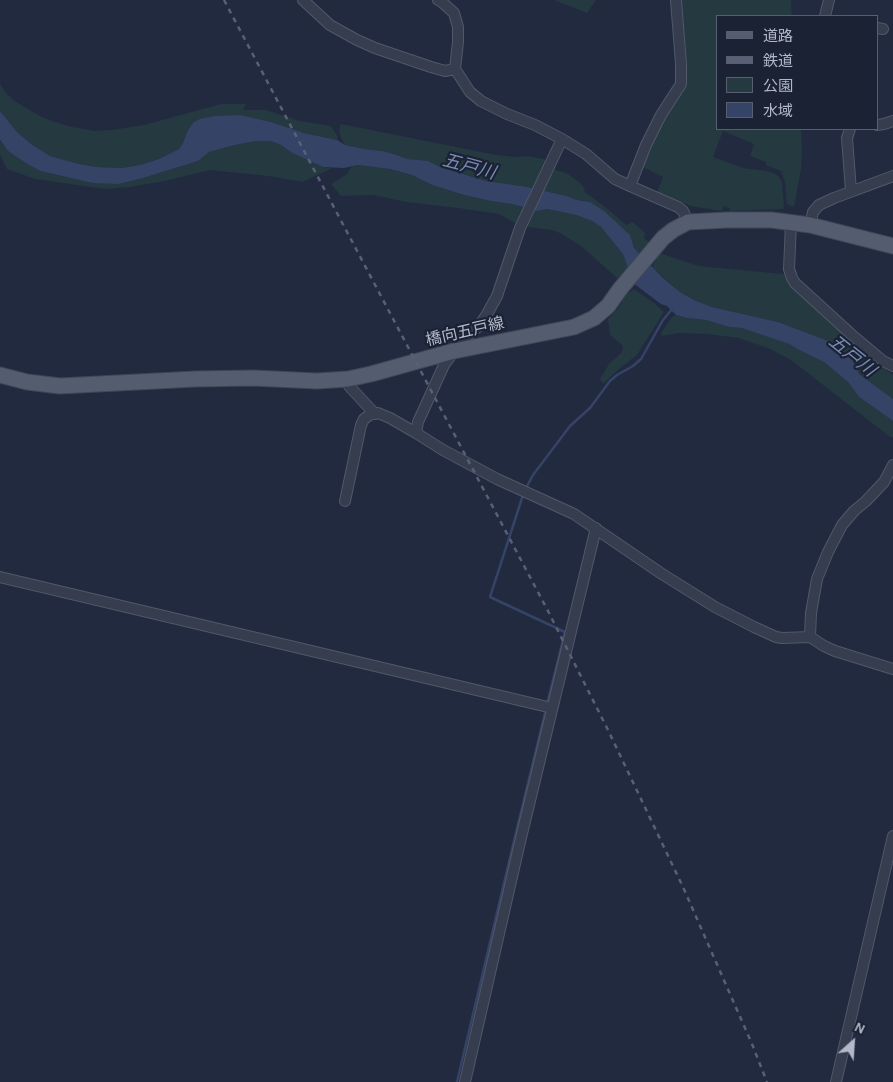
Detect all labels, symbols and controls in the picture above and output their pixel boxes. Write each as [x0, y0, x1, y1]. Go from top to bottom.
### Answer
legend [716, 15, 878, 130]
text: 道路 [763, 27, 793, 45]
text: 鉄道 [763, 52, 793, 70]
text: 公園 [763, 77, 793, 95]
text: 水域 [763, 102, 793, 120]
water label: 五戸川 [440, 150, 498, 184]
street label: 橋向五戸線 [424, 314, 506, 350]
water label: 五戸川 [824, 331, 880, 381]
north arrow [828, 1017, 878, 1067]
text: N [852, 1018, 868, 1038]

